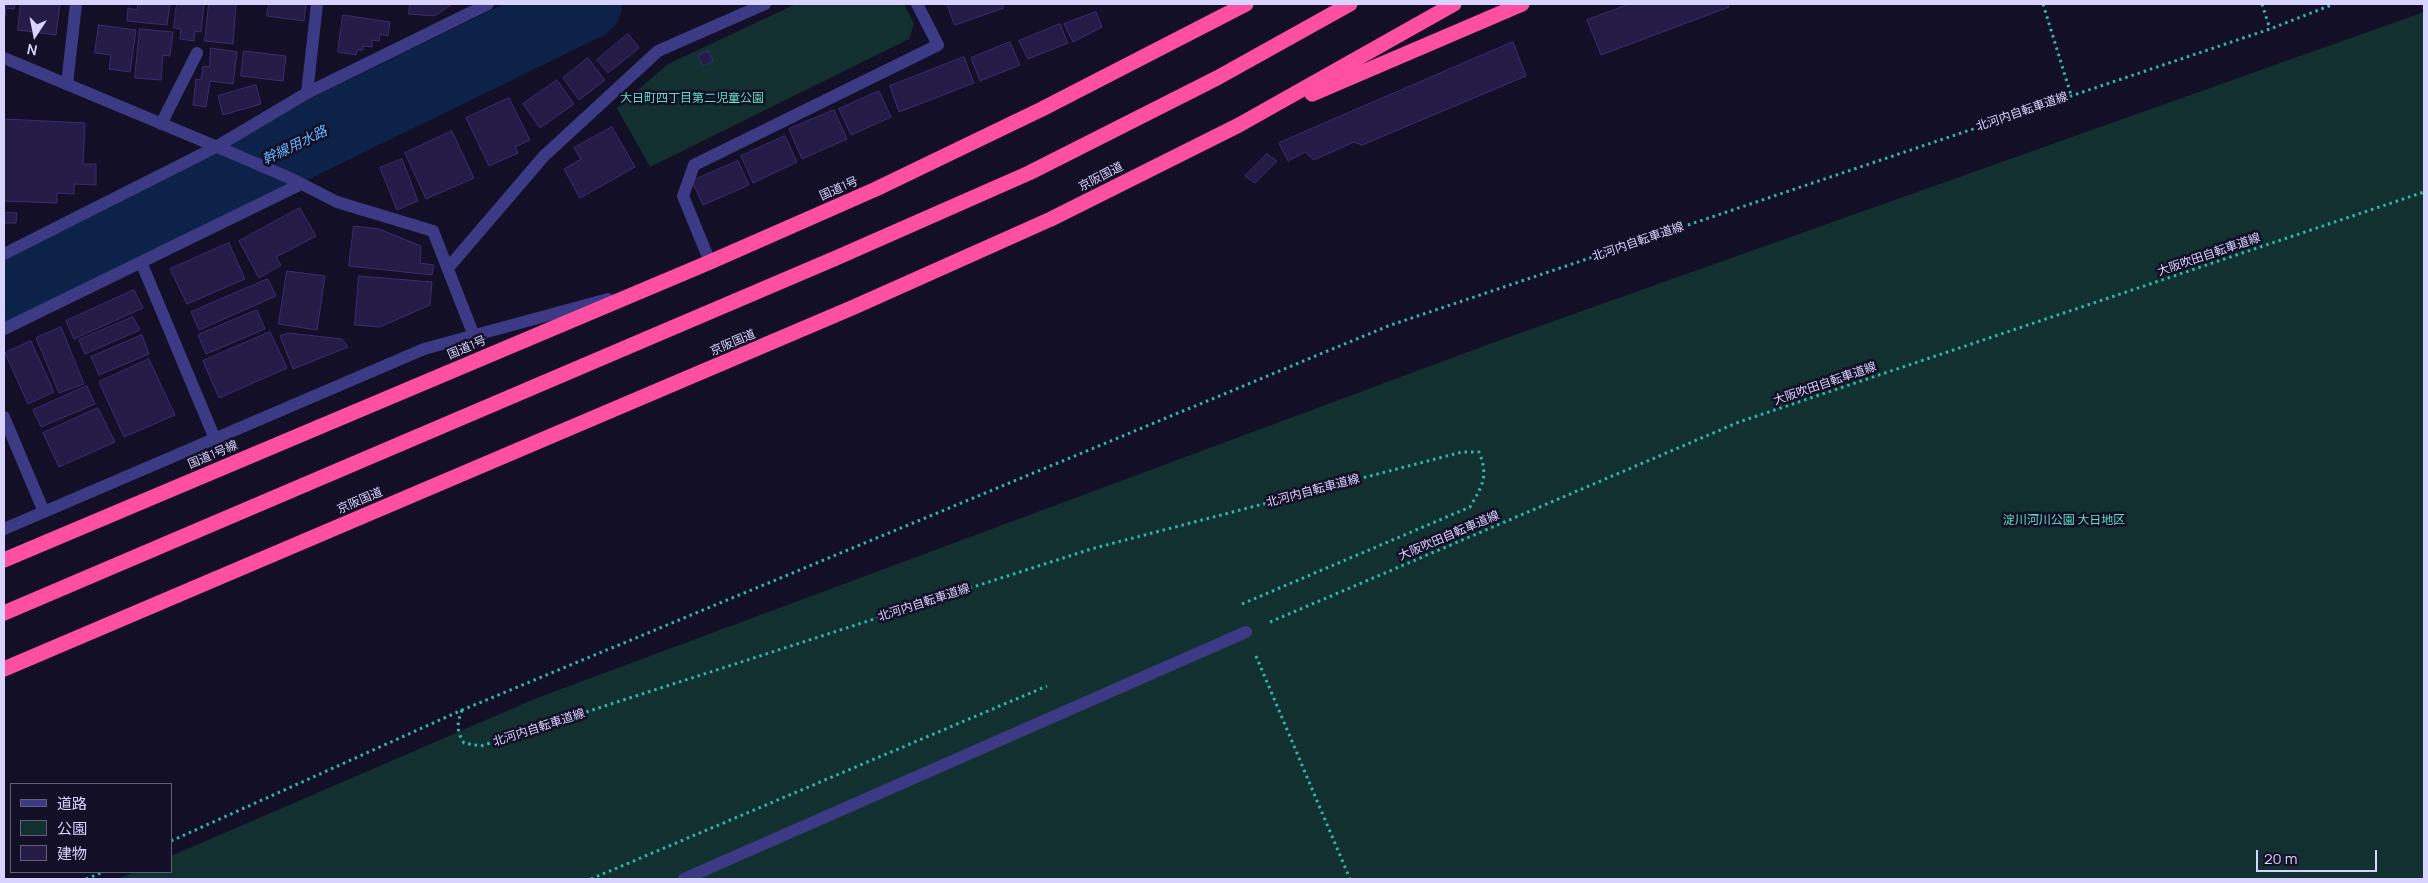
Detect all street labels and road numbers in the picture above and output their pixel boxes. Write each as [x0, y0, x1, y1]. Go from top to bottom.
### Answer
street label: 北河内自転車道線 [1974, 90, 2070, 134]
street label: 京阪国道 [1076, 160, 1126, 194]
street label: 国道1号 [817, 174, 861, 204]
street label: 北河内自転車道線 [1590, 220, 1686, 264]
street label: 大阪吹田自転車道線 [2156, 231, 2262, 279]
street label: 京阪国道 [708, 327, 758, 359]
street label: 国道1号 [445, 333, 489, 363]
street label: 大阪吹田自転車道線 [1772, 360, 1878, 408]
street label: 国道1号線 [186, 438, 240, 472]
street label: 北河内自転車道線 [1265, 472, 1361, 510]
street label: 京阪国道 [335, 485, 385, 517]
street label: 大阪吹田自転車道線 [1396, 508, 1502, 564]
street label: 北河内自転車道線 [876, 581, 972, 625]
street label: 北河内自転車道線 [491, 706, 587, 750]

